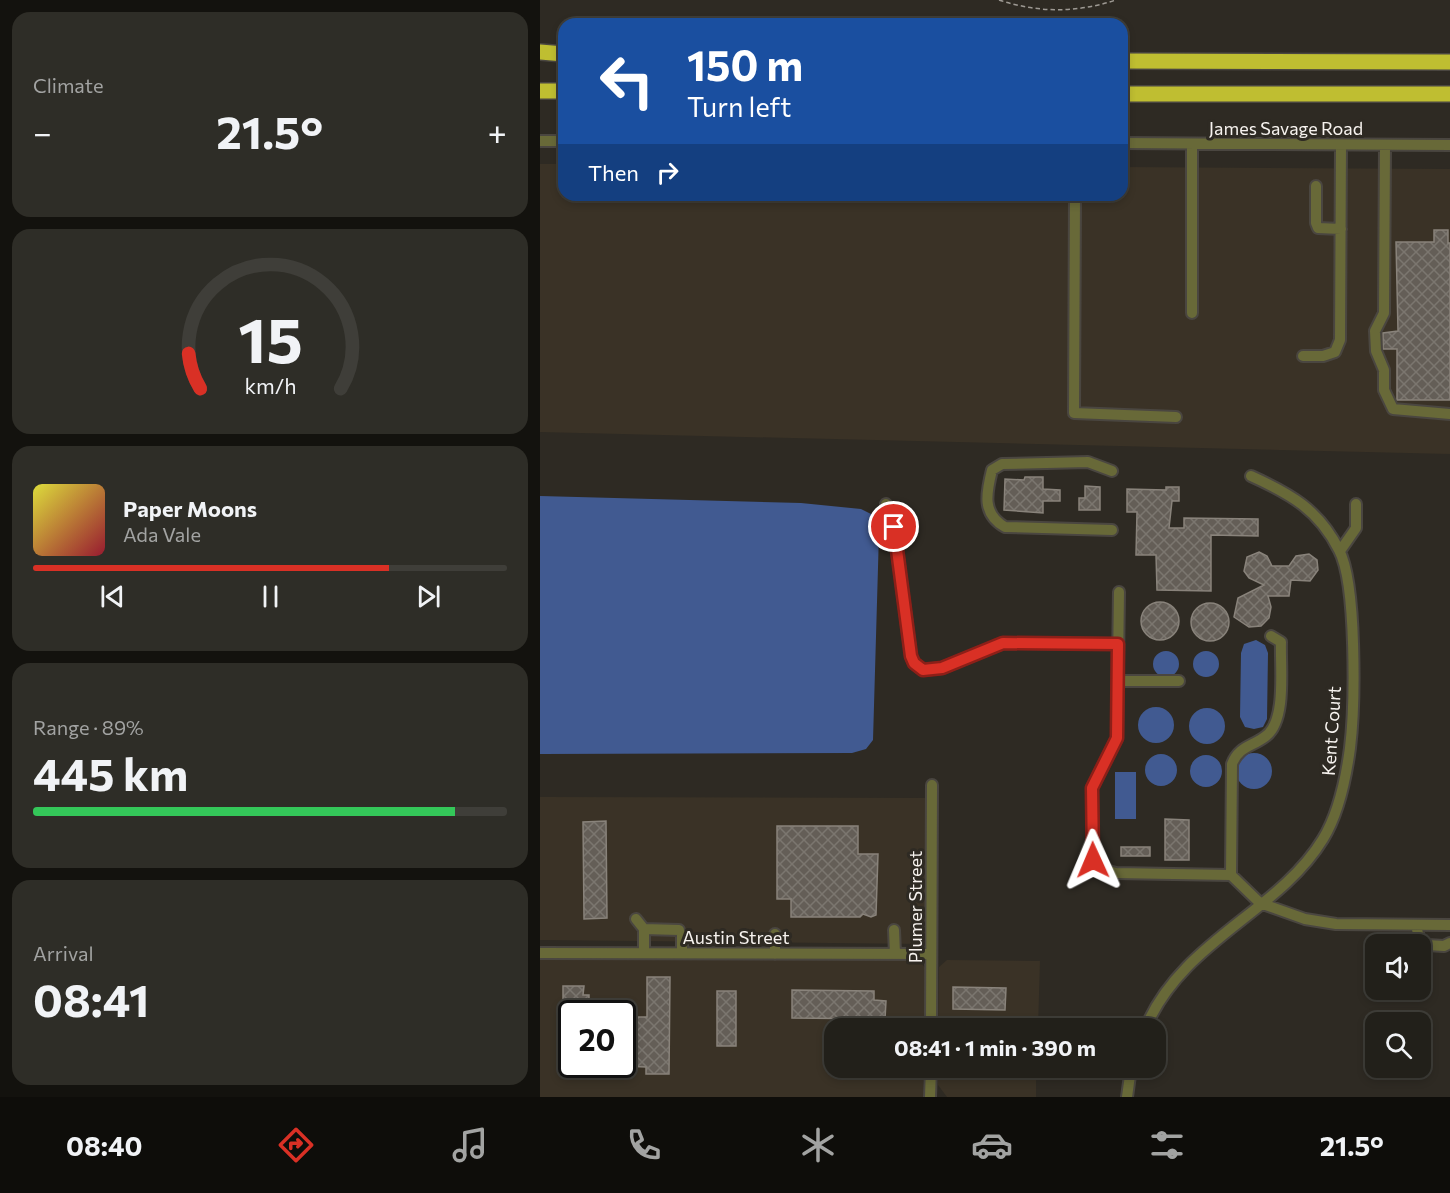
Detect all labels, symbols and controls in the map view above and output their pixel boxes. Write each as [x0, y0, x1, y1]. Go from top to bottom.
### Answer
text: 150 m [687, 38, 803, 90]
icon: left [588, 42, 666, 120]
text: Climate [33, 73, 103, 97]
text: Turn left [687, 90, 791, 123]
text: 21.5° [216, 103, 323, 158]
text: − [33, 111, 52, 152]
text: + [488, 111, 507, 152]
street label: James Savage Road [1209, 117, 1363, 139]
icon: right [651, 156, 684, 189]
text: Then [588, 159, 639, 186]
text: 15 [238, 300, 302, 376]
text: km/h [244, 372, 296, 398]
text: Paper Moons [123, 495, 257, 522]
pin [868, 501, 919, 552]
icon: arrive [877, 510, 910, 543]
text: Ada Vale [123, 522, 201, 546]
icon: previous [96, 580, 129, 613]
icon: pause [254, 580, 287, 613]
icon: next [412, 580, 445, 613]
street label: Kent Court [1317, 685, 1345, 777]
text: Range · 89% [33, 715, 144, 739]
text: 445 km [33, 745, 188, 800]
position arrow [1061, 828, 1125, 892]
street label: Plumer Street [904, 851, 926, 963]
street label: Austin Street [682, 926, 790, 948]
map controls [1365, 934, 1431, 1078]
button: sound [1365, 934, 1431, 1000]
text: Arrival [33, 941, 94, 965]
text: 08:41 [33, 971, 149, 1026]
speed limit sign: 20 [558, 1000, 636, 1078]
button: search [1365, 1012, 1431, 1078]
text: 08:41 · 1 min · 390 m [894, 1034, 1096, 1061]
icon: directions [275, 1124, 317, 1166]
icon: music [449, 1124, 491, 1166]
icon: phone [623, 1124, 665, 1166]
icon: climate [797, 1124, 839, 1166]
icon: car [971, 1124, 1013, 1166]
icon: filters [1146, 1124, 1188, 1166]
text: 08:40 [66, 1129, 142, 1162]
text: 21.5° [1320, 1129, 1384, 1162]

